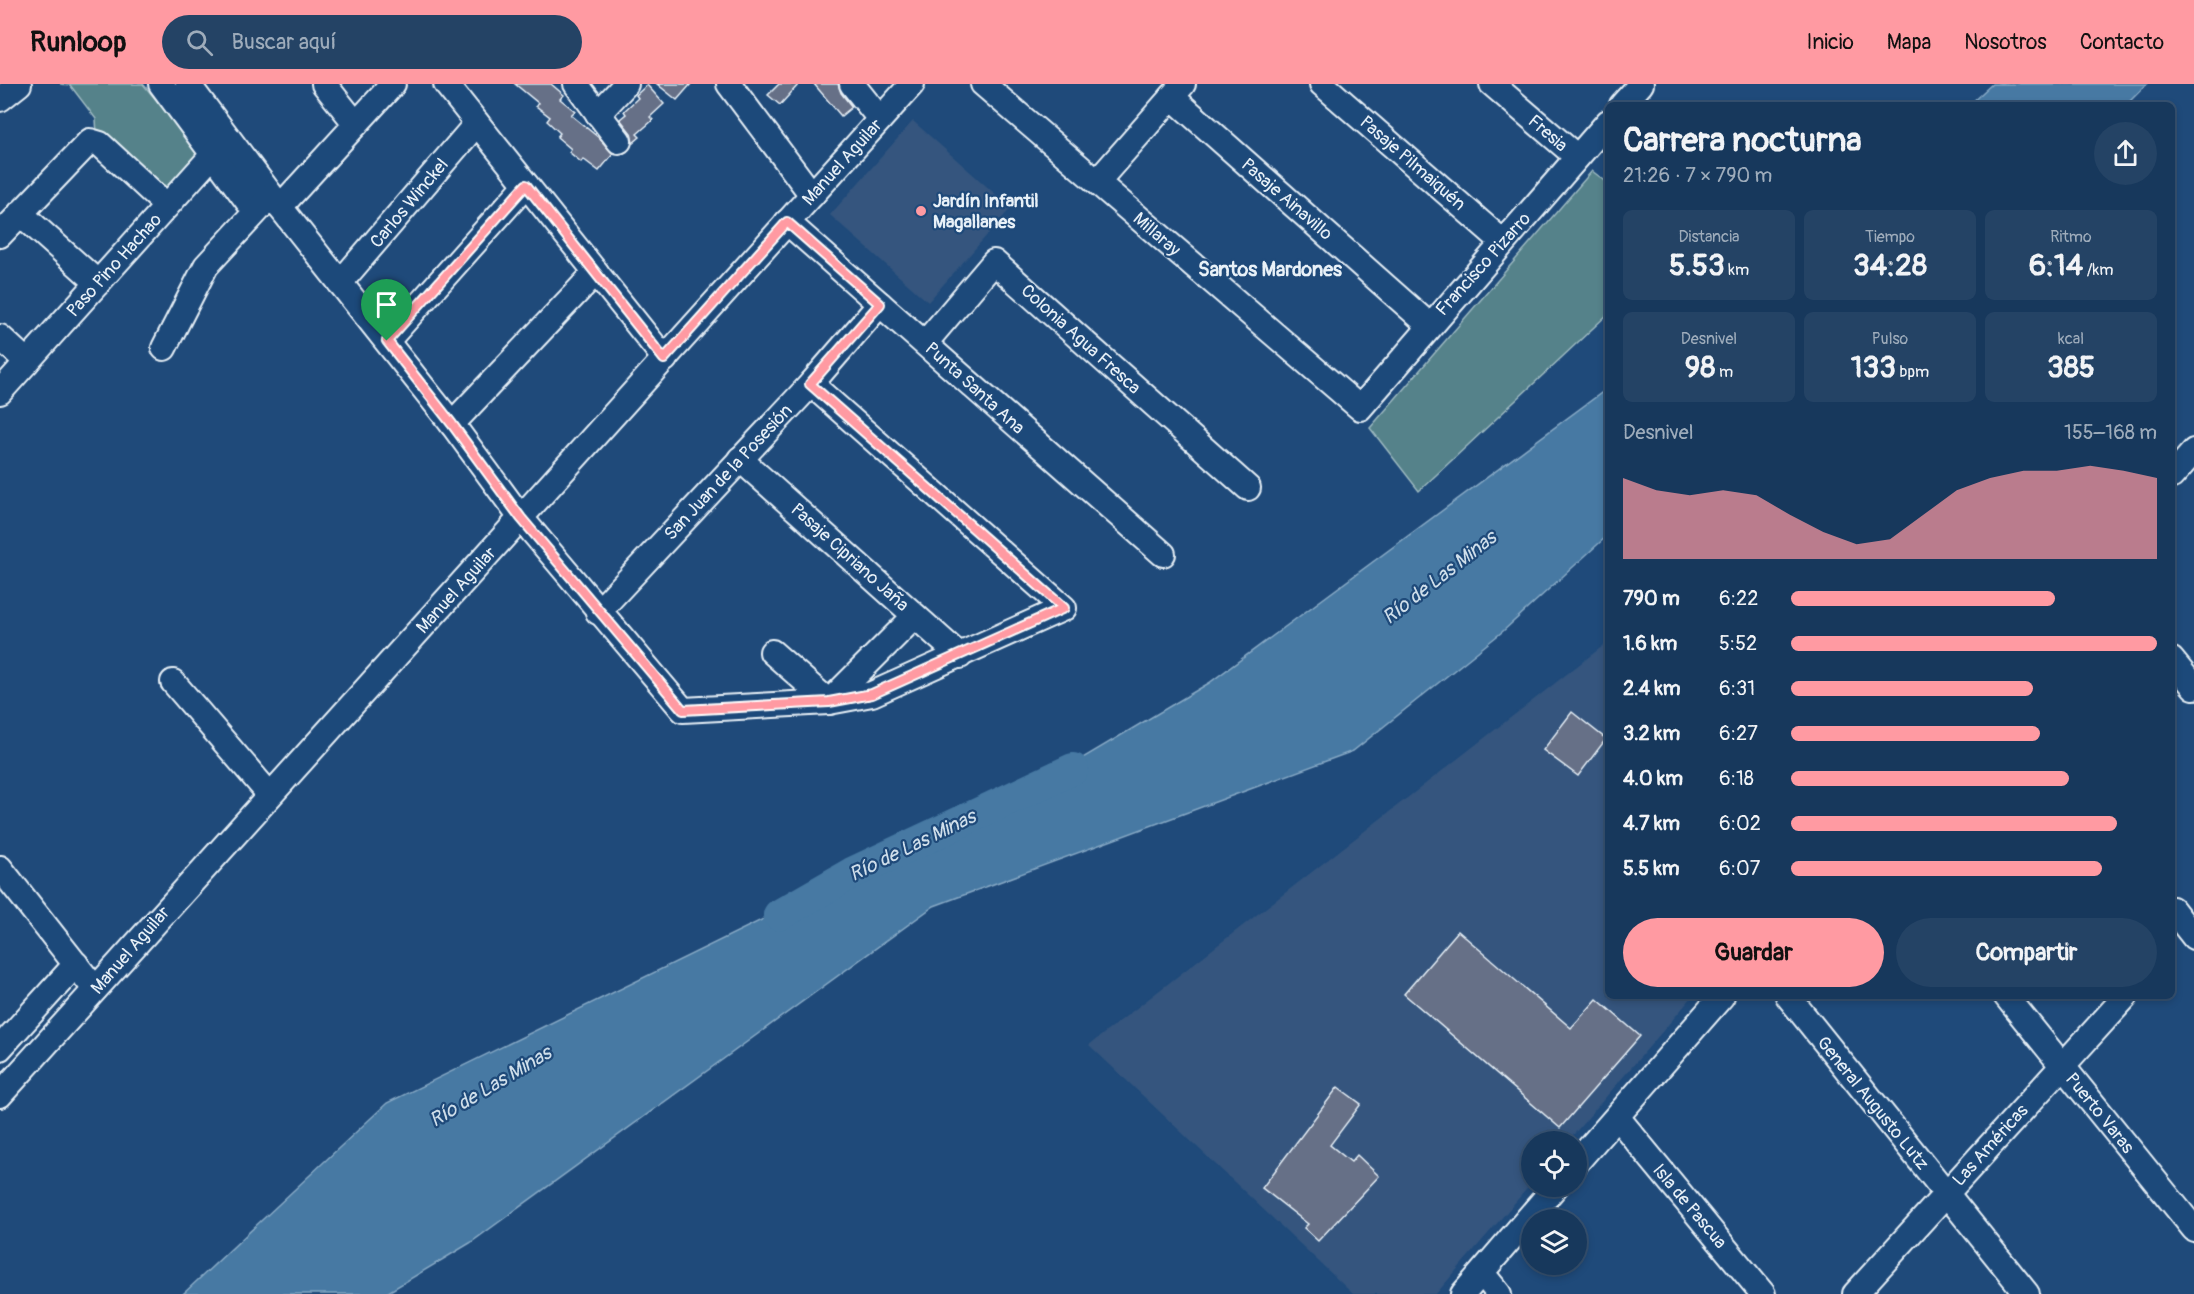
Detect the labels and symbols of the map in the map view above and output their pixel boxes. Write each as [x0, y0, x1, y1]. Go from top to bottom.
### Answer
street label: Fresia [1523, 110, 1572, 157]
street label: Pasaje Pilmaiquén [1355, 111, 1470, 216]
street label: Manuel Aguilar [797, 114, 888, 211]
street label: Pasaje Ainavillo [1236, 153, 1337, 246]
street label: Carlos Winckel [365, 154, 454, 253]
place label: Jardín Infantil Magallanes [933, 190, 1038, 234]
marker: Jardín Infantil Magallanes [914, 204, 928, 218]
street label: Millaray [1128, 207, 1185, 261]
street label: Paso Pino Hachao [62, 208, 167, 322]
street label: Francisco Pizarro [1431, 208, 1536, 321]
district label: Santos Mardones [1198, 257, 1342, 282]
pin [361, 279, 412, 341]
street label: Colonia Agua Fresca [1016, 279, 1145, 399]
street label: Punta Santa Ana [920, 337, 1029, 439]
street label: San Juan de la Posesión [659, 399, 798, 545]
street label: Pasaje Cipriano Jaña [786, 498, 913, 616]
water label: Río de Las Minas [1377, 524, 1503, 630]
street label: Manuel Aguilar [411, 542, 502, 639]
water label: Río de Las Minas [845, 803, 981, 887]
street label: Manuel Aguilar [86, 901, 175, 999]
street label: General Augusto Lutz [1812, 1032, 1934, 1175]
water label: Río de Las Minas [425, 1039, 557, 1133]
street label: Puerto Varas [2060, 1068, 2139, 1158]
street label: Las Américas [1948, 1100, 2033, 1191]
street label: Isla de Pascua [1647, 1159, 1732, 1253]

